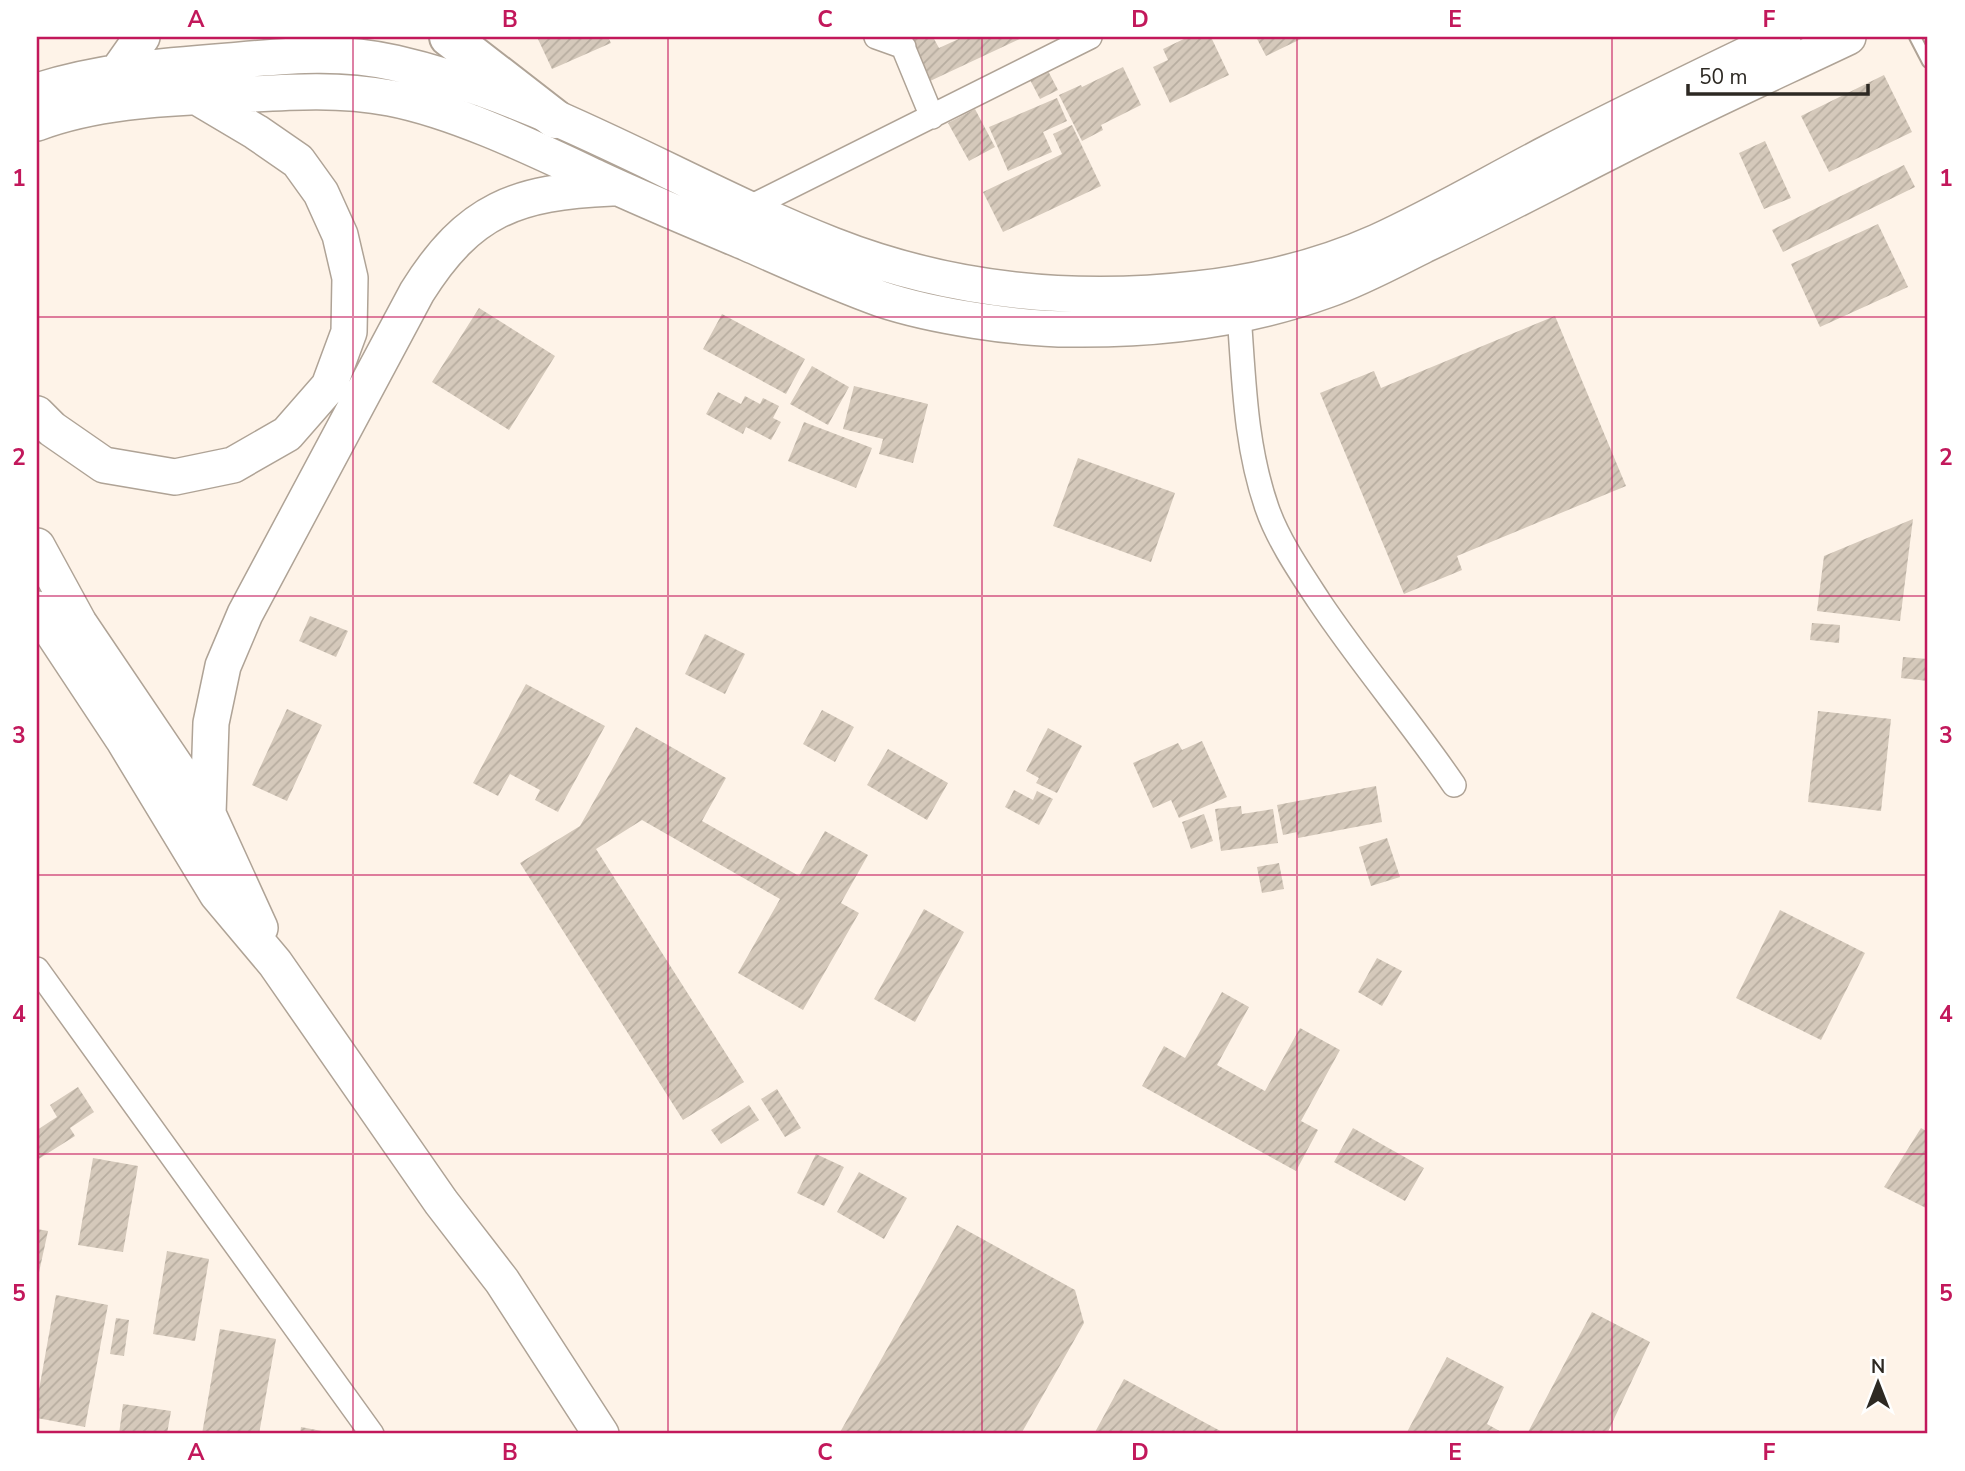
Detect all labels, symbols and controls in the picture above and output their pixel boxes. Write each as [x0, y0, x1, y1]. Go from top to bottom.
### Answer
text: A [187, 4, 205, 35]
text: B [502, 4, 518, 35]
text: C [817, 4, 833, 35]
text: D [1131, 4, 1149, 35]
text: E [1448, 4, 1462, 35]
text: F [1763, 4, 1776, 35]
scale bar [1688, 52, 1869, 96]
text: 50 m [1699, 63, 1748, 91]
text: 1 [12, 163, 26, 194]
text: 1 [1939, 163, 1953, 194]
text: 2 [12, 442, 26, 473]
text: 2 [1939, 442, 1953, 473]
text: 3 [12, 720, 26, 751]
text: 3 [1939, 720, 1953, 751]
text: 4 [12, 999, 26, 1030]
text: 4 [1939, 999, 1953, 1030]
text: 5 [12, 1278, 26, 1309]
text: 5 [1939, 1278, 1953, 1309]
north arrow [1842, 1348, 1912, 1418]
text: N [1871, 1354, 1885, 1380]
text: A [187, 1437, 205, 1468]
text: B [502, 1437, 518, 1468]
text: C [817, 1437, 833, 1468]
text: D [1131, 1437, 1149, 1468]
text: E [1448, 1437, 1462, 1468]
text: F [1763, 1437, 1776, 1468]

